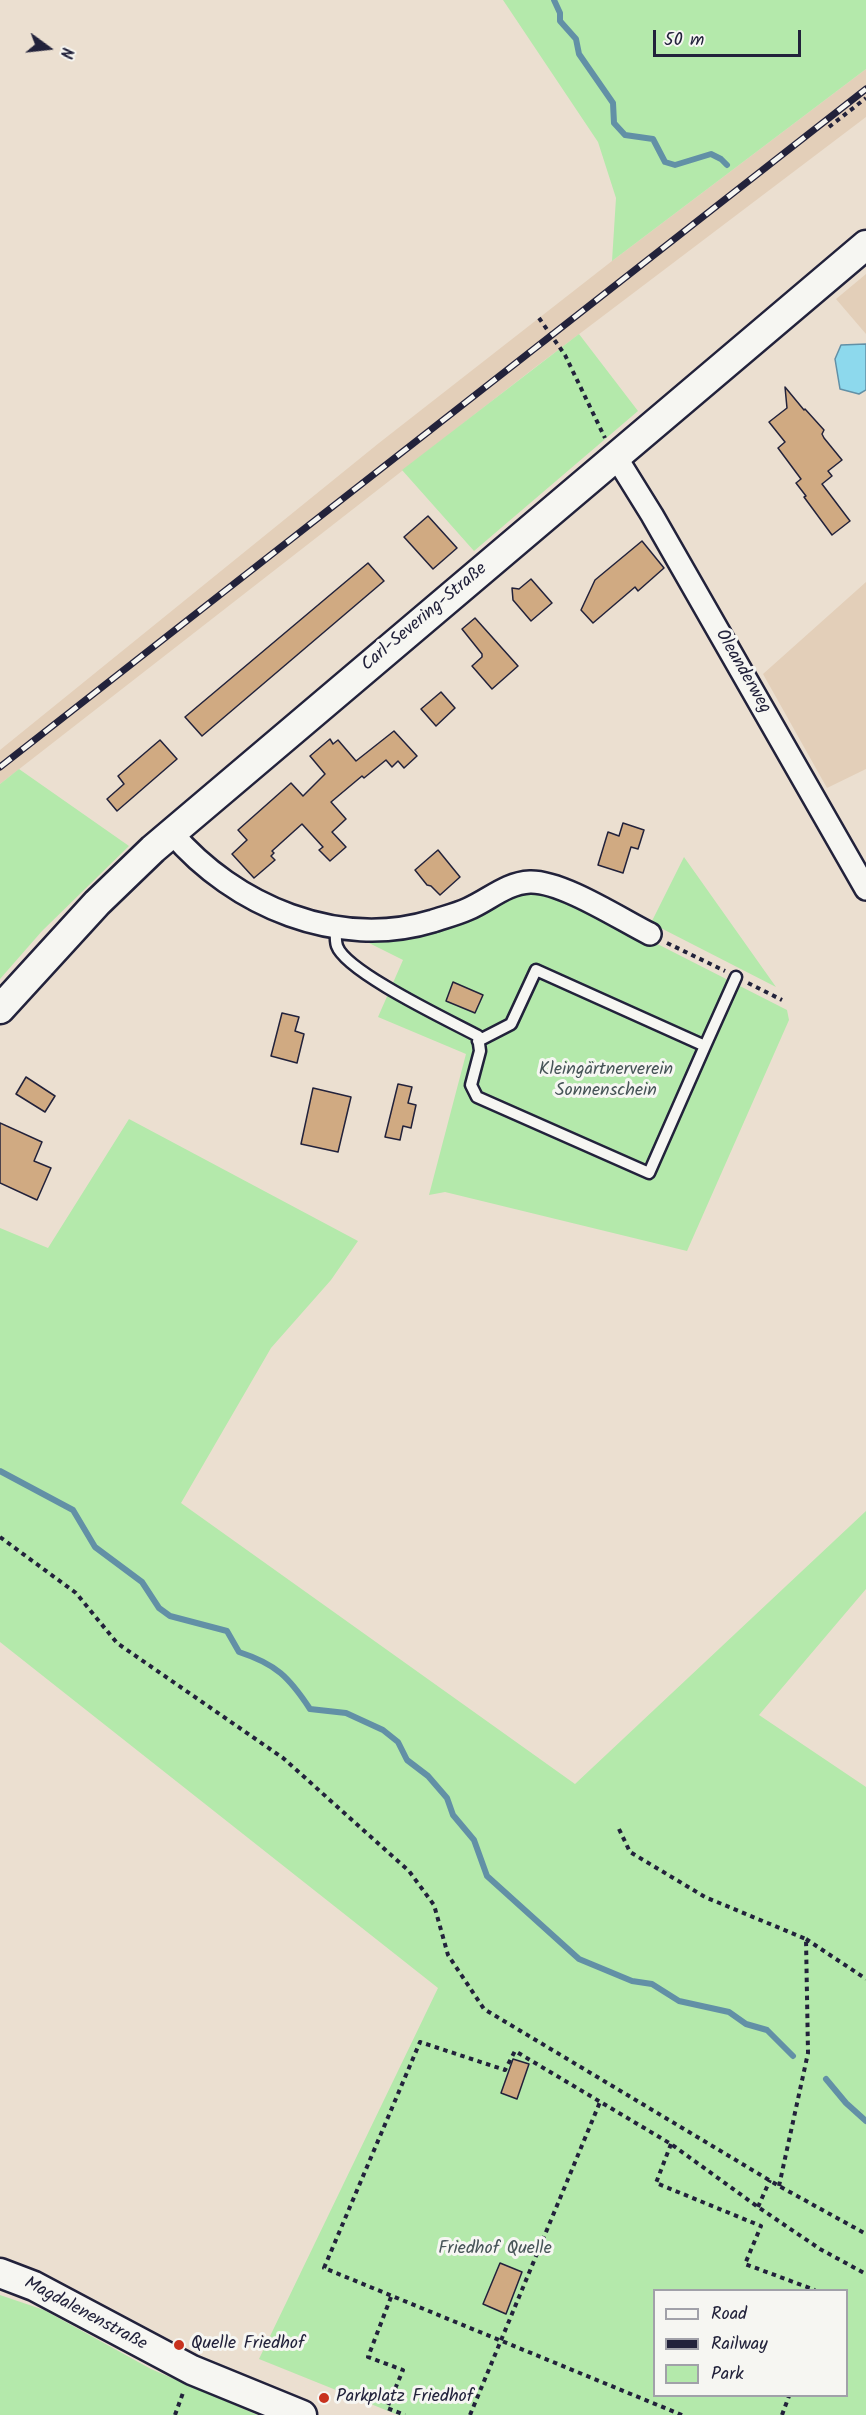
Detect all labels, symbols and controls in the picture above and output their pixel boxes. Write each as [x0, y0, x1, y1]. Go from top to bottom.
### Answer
north arrow [18, 18, 78, 78]
scale bar [656, 18, 804, 56]
text: 50 m [664, 26, 704, 55]
text: N [52, 45, 79, 61]
street label: Carl-Severing-Straße [358, 559, 492, 677]
street label: Oleanderweg [709, 626, 775, 718]
park label: Kleingärtnerverein Sonnenschein [539, 1060, 673, 1102]
park label: Friedhof Quelle [438, 2239, 552, 2261]
street label: Magdalenenstraße [20, 2274, 150, 2356]
legend [653, 2289, 848, 2397]
text: Road [711, 2300, 747, 2329]
text: Railway [711, 2330, 768, 2359]
place label: Quelle Friedhof [191, 2334, 305, 2356]
marker: Quelle Friedhof [172, 2338, 186, 2352]
text: Park [711, 2360, 744, 2389]
place label: Parkplatz Friedhof [336, 2387, 473, 2409]
marker: Parkplatz Friedhof [317, 2391, 331, 2405]

